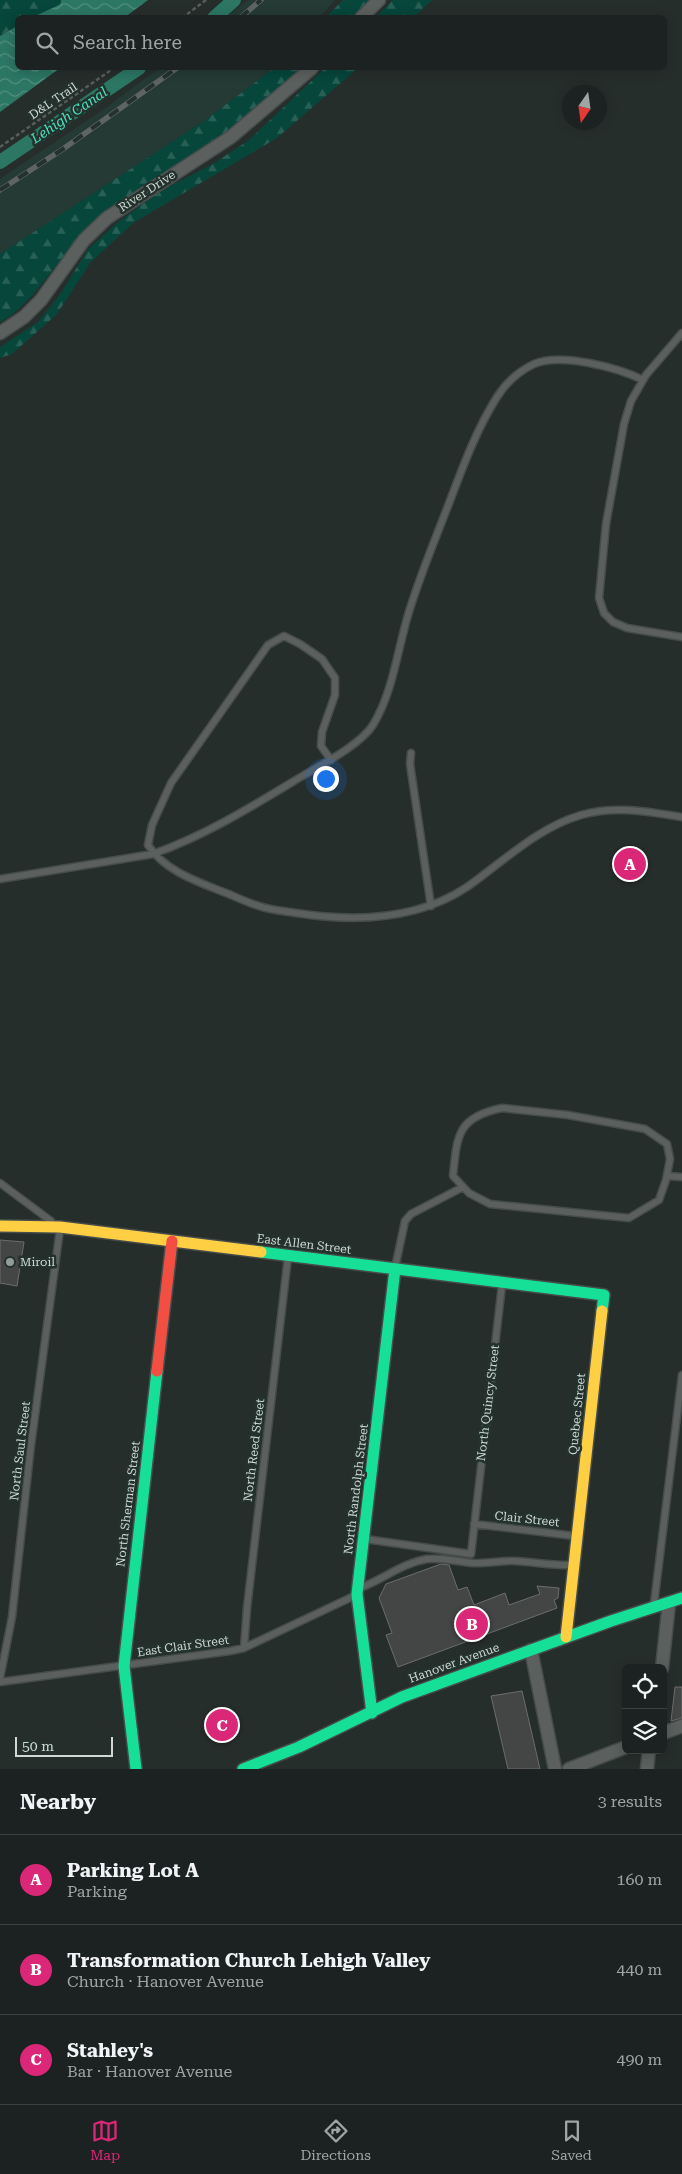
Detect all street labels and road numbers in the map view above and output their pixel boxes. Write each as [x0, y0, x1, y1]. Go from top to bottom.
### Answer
street label: D&L Trail [26, 80, 80, 122]
street label: River Drive [116, 167, 178, 215]
street label: East Allen Street [256, 1231, 353, 1257]
street label: North Quincy Street [474, 1344, 502, 1462]
street label: Quebec Street [566, 1372, 588, 1456]
street label: North Reed Street [241, 1397, 267, 1502]
street label: North Saul Street [7, 1400, 33, 1501]
street label: North Randolph Street [341, 1422, 371, 1555]
street label: North Sherman Street [113, 1440, 143, 1568]
street label: Clair Street [494, 1509, 561, 1529]
street label: East Clair Street [136, 1633, 230, 1659]
street label: Hanover Avenue [407, 1640, 502, 1686]

